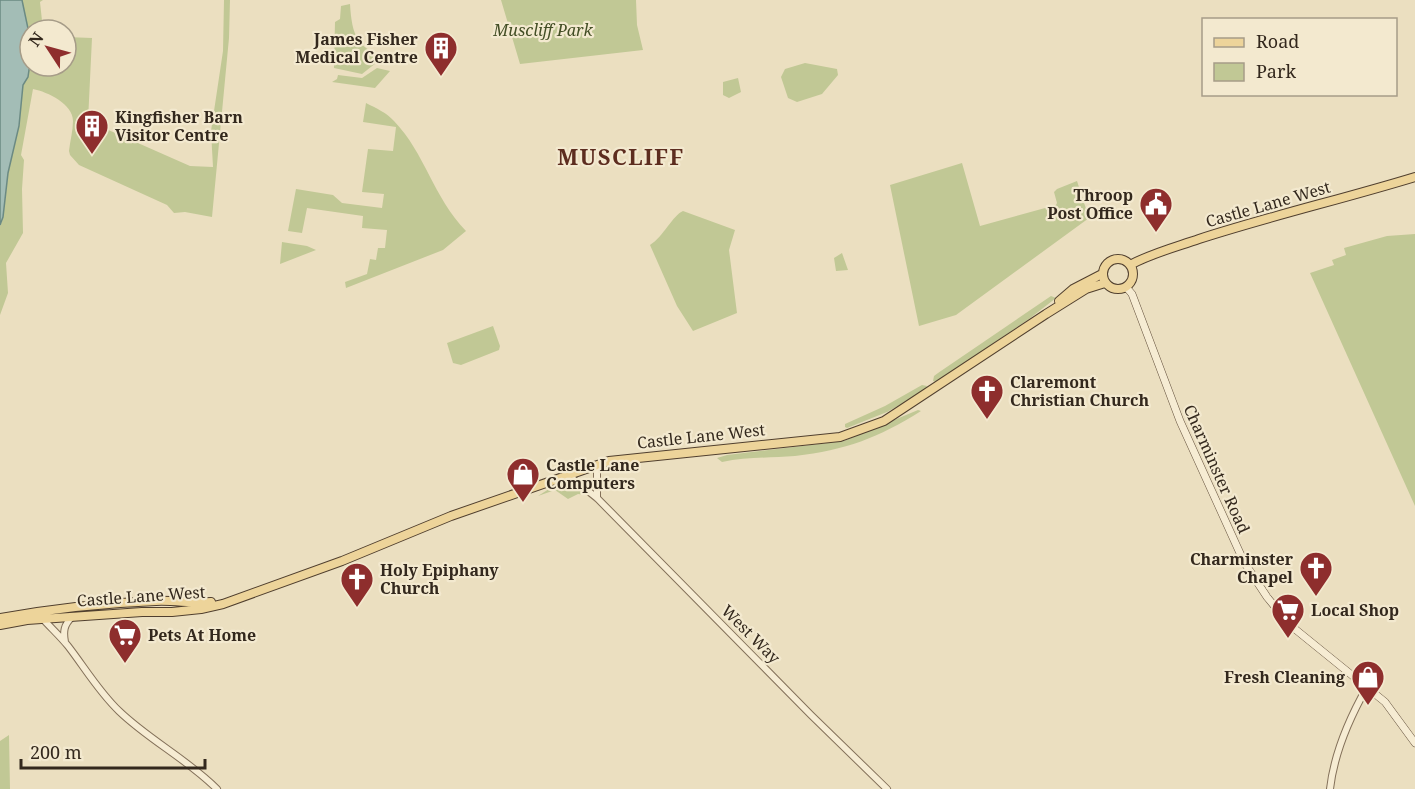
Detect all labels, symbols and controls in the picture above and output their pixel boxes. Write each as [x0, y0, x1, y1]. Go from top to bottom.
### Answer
north arrow [18, 18, 78, 78]
legend [1202, 18, 1397, 96]
park label: Muscliff Park [492, 19, 594, 41]
text: N [23, 27, 49, 51]
place label: James Fisher Medical Centre [295, 28, 419, 68]
text: Road [1256, 29, 1299, 53]
building icon: James Fisher Medical Centre [423, 30, 459, 77]
text: Park [1256, 59, 1296, 83]
place label: Kingfisher Barn Visitor Centre [115, 106, 243, 146]
building icon: Kingfisher Barn Visitor Centre [74, 108, 110, 155]
district label: MUSCLIFF [557, 141, 685, 171]
street label: Castle Lane West [1203, 176, 1333, 232]
place label: Throop Post Office [1047, 184, 1133, 224]
public building icon: Throop Post Office [1138, 186, 1174, 233]
place label: Claremont Christian Church [1010, 371, 1149, 411]
church icon: Claremont Christian Church [969, 373, 1005, 420]
street label: Charminster Road [1179, 401, 1255, 537]
street label: Castle Lane West [636, 418, 766, 454]
place label: Castle Lane Computers [546, 454, 639, 494]
shop icon: Castle Lane Computers [505, 456, 541, 503]
place label: Charminster Chapel [1190, 548, 1294, 588]
church icon: Charminster Chapel [1298, 550, 1334, 597]
place label: Holy Epiphany Church [380, 559, 499, 599]
church icon: Holy Epiphany Church [339, 561, 375, 608]
street label: Castle Lane West [76, 581, 206, 611]
supermarket icon: Local Shop [1270, 592, 1306, 639]
place label: Local Shop [1311, 599, 1399, 621]
street label: West Way [717, 600, 786, 669]
supermarket icon: Pets At Home [107, 617, 143, 664]
place label: Pets At Home [148, 624, 256, 646]
shop icon: Fresh Cleaning [1350, 659, 1386, 706]
place label: Fresh Cleaning [1224, 666, 1345, 688]
scale bar [21, 732, 206, 770]
text: 200 m [30, 740, 82, 764]

